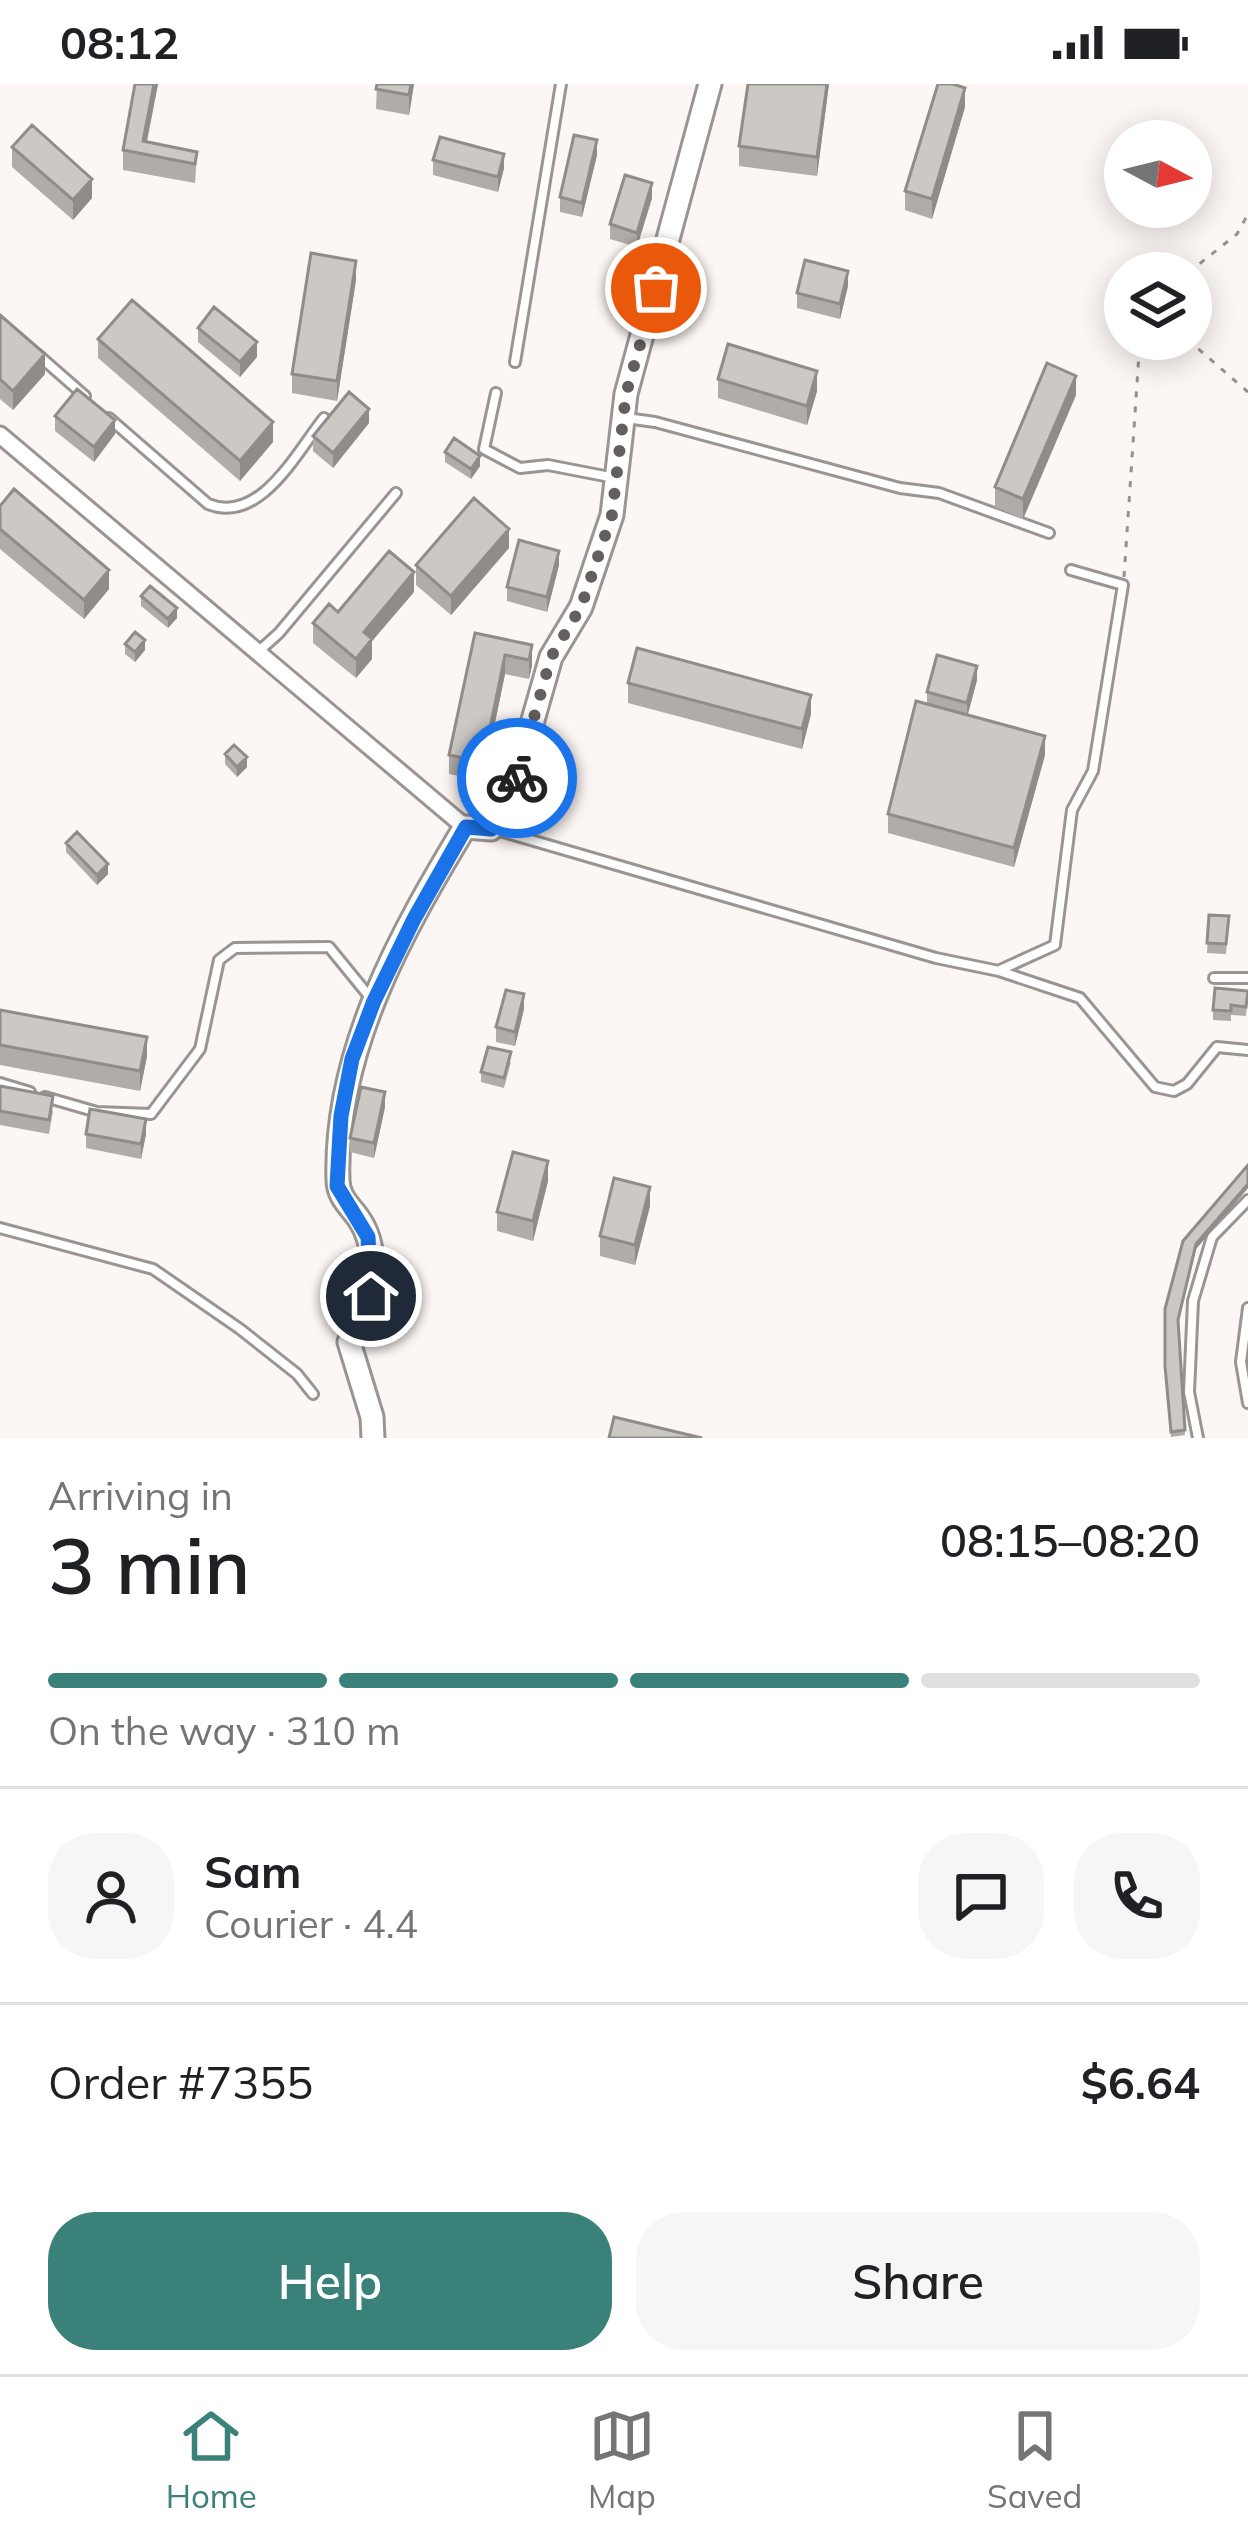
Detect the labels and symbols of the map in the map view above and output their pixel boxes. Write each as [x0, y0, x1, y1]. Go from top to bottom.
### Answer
north arrow [1104, 120, 1212, 228]
pin [605, 237, 707, 339]
courier [457, 718, 577, 838]
pin [320, 1245, 422, 1347]

